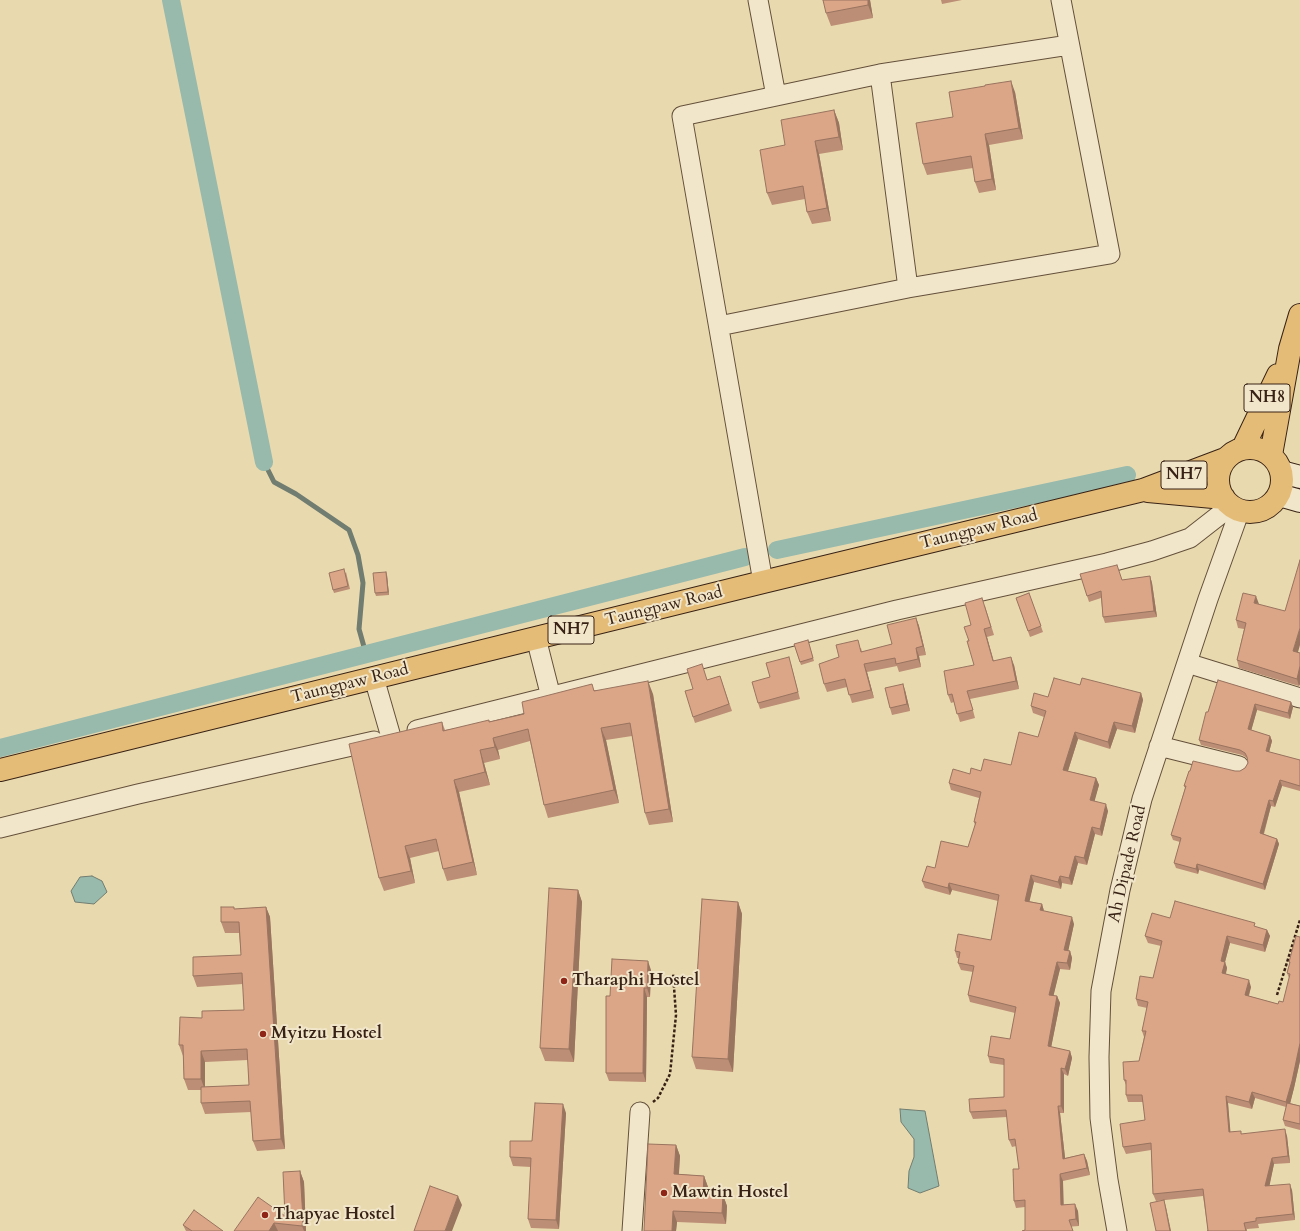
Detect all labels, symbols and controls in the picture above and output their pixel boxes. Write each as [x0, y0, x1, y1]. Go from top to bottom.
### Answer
road number: NH8 [1244, 384, 1290, 412]
road number: NH7 [1161, 461, 1207, 489]
street label: Taungpaw Road [918, 506, 1040, 554]
street label: Taungpaw Road [603, 583, 725, 631]
road number: NH7 [548, 616, 594, 644]
street label: Taungpaw Road [289, 660, 411, 708]
street label: Ah Dipade Road [1105, 803, 1151, 925]
place label: Tharaphi Hostel [572, 971, 699, 991]
marker: Tharaphi Hostel [559, 976, 569, 986]
place label: Myitzu Hostel [271, 1024, 382, 1044]
marker: Myitzu Hostel [258, 1029, 268, 1039]
place label: Mawtin Hostel [672, 1183, 788, 1203]
marker: Mawtin Hostel [659, 1188, 669, 1198]
place label: Thapyae Hostel [273, 1205, 395, 1225]
marker: Thapyae Hostel [260, 1210, 270, 1220]

